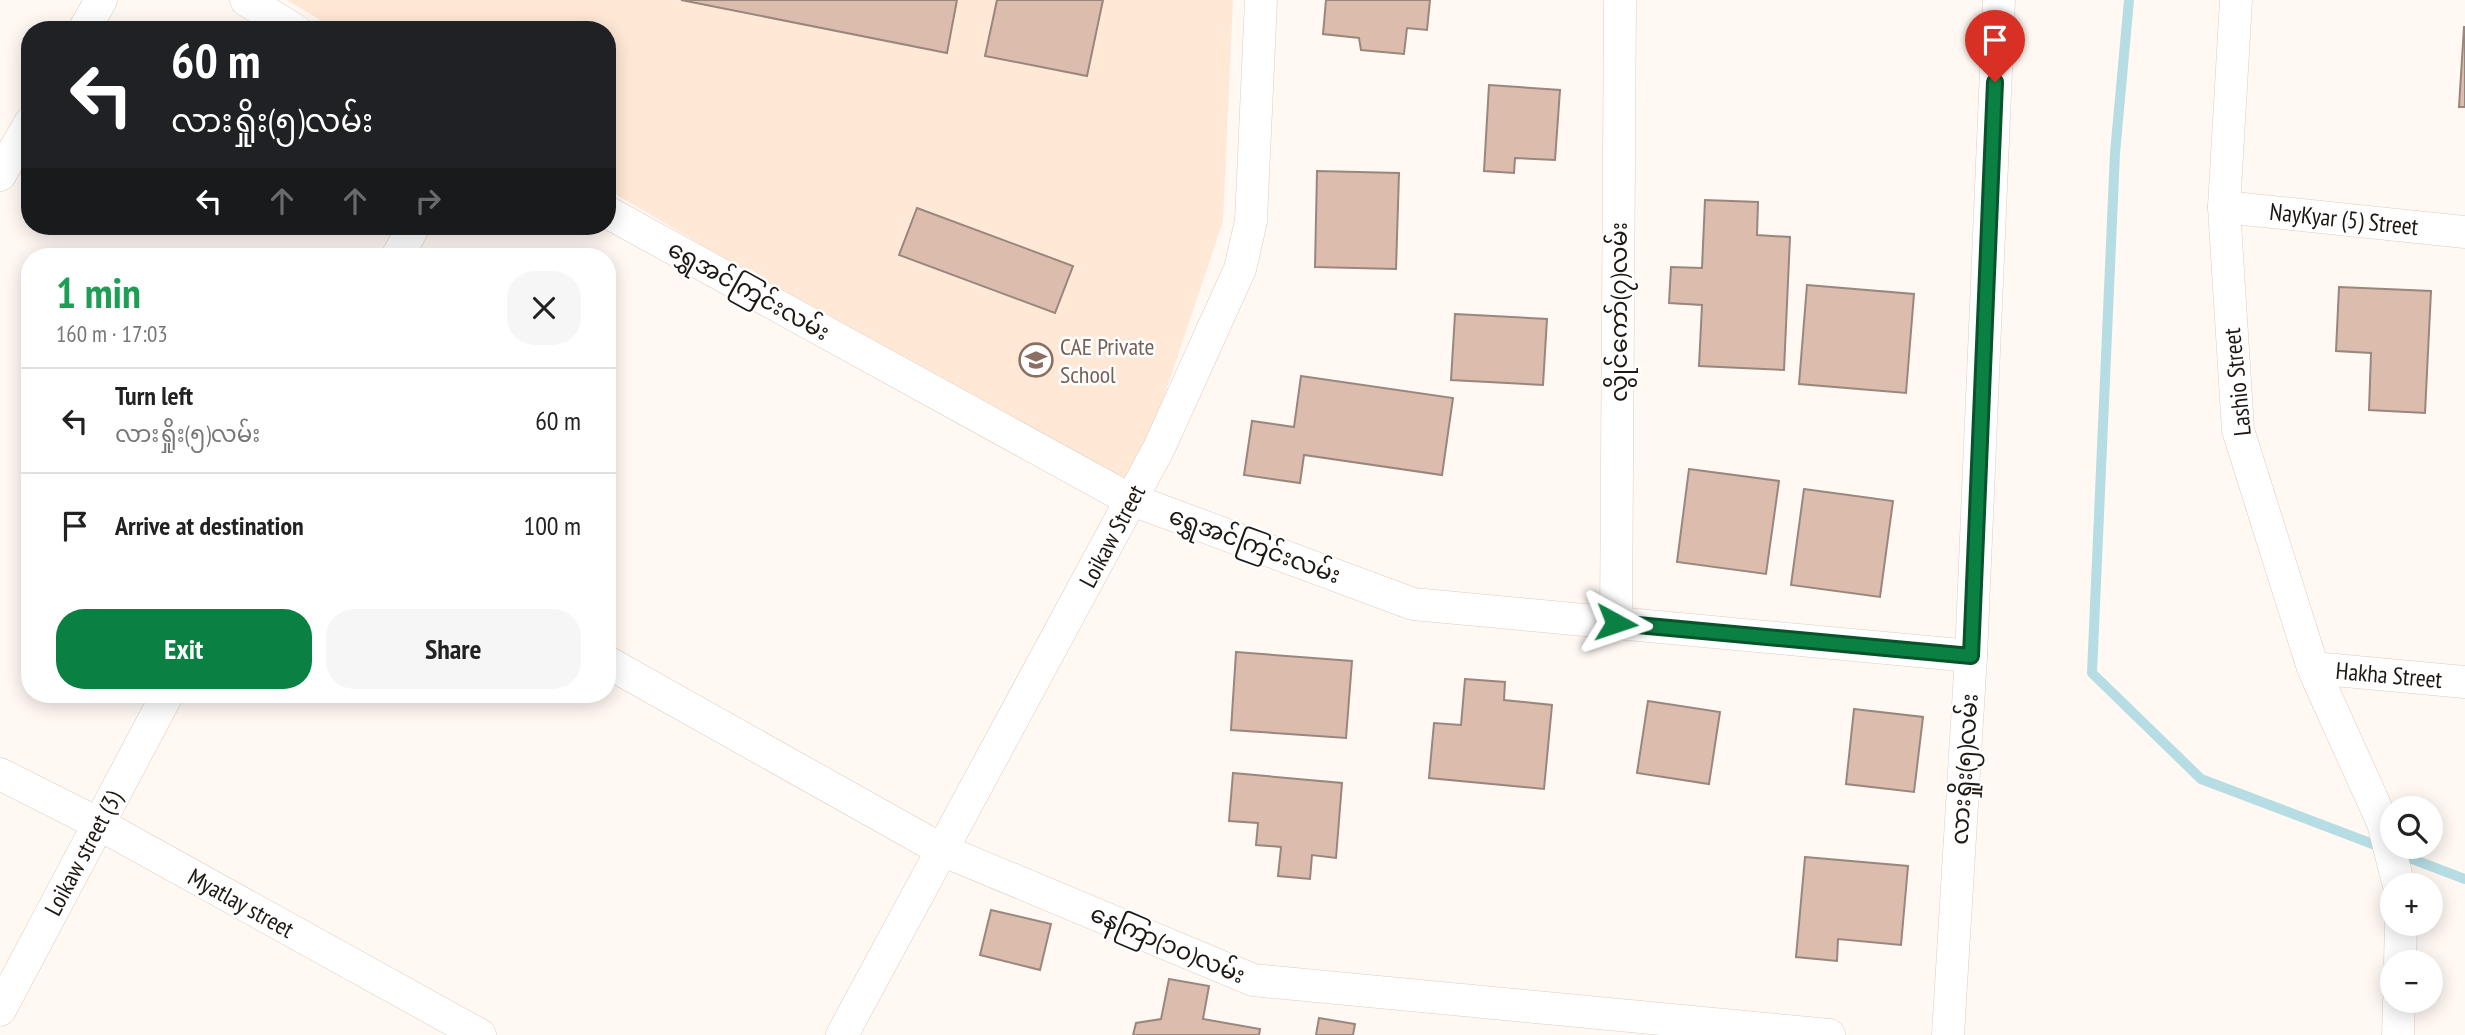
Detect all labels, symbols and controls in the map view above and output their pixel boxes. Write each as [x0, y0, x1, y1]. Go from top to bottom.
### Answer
pin [1965, 10, 2025, 82]
icon: arrive [1976, 21, 2014, 59]
text: 60 m [171, 28, 260, 92]
icon: left [56, 49, 147, 140]
text: လားရှိုး(၅)လမ်း [171, 99, 373, 141]
icon: left [190, 182, 228, 220]
icon: ahead [263, 182, 301, 220]
icon: ahead [336, 182, 374, 220]
icon: right [409, 182, 447, 220]
street label: NayKyar (5) Street [2268, 196, 2420, 242]
street label: လွိုင်ကော်(၇)လမ်း [1603, 222, 1638, 402]
street label: ရွှေအင်ကြင်းလမ်း [661, 233, 835, 351]
text: 1 min [56, 265, 141, 320]
button: close [507, 271, 581, 345]
text: 160 m · 17:03 [56, 319, 168, 348]
street label: Lashio Street [2216, 326, 2258, 437]
place label: CAE Private School [1060, 331, 1154, 390]
school or university icon: CAE Private School [1017, 341, 1055, 379]
text: Turn left [115, 379, 193, 412]
icon: left [56, 402, 94, 440]
text: 60 m [535, 404, 581, 437]
text: လားရှိုး(၅)လမ်း [115, 419, 260, 448]
street label: Loikaw Street [1072, 479, 1152, 593]
street label: ရွှေအင်ကြင်းလမ်း [1164, 500, 1345, 594]
icon: arrive [56, 507, 94, 545]
text: Arrive at destination [115, 509, 304, 542]
text: 100 m [523, 509, 581, 542]
position arrow [1579, 586, 1653, 660]
button: Exit [56, 609, 312, 689]
button: Share [326, 609, 581, 689]
street label: Hakha Street [2334, 655, 2444, 695]
street label: လားရှိုး(၅)လမ်း [1943, 692, 1989, 846]
street label: Loikaw street (3) [37, 785, 129, 921]
map controls [2380, 796, 2443, 1013]
button: search [2380, 796, 2443, 859]
street label: Myatlay street [182, 861, 300, 945]
button: + [2380, 873, 2443, 936]
street label: နေကြာ(၁၀)လမ်း [1084, 897, 1250, 994]
button: − [2380, 950, 2443, 1013]

